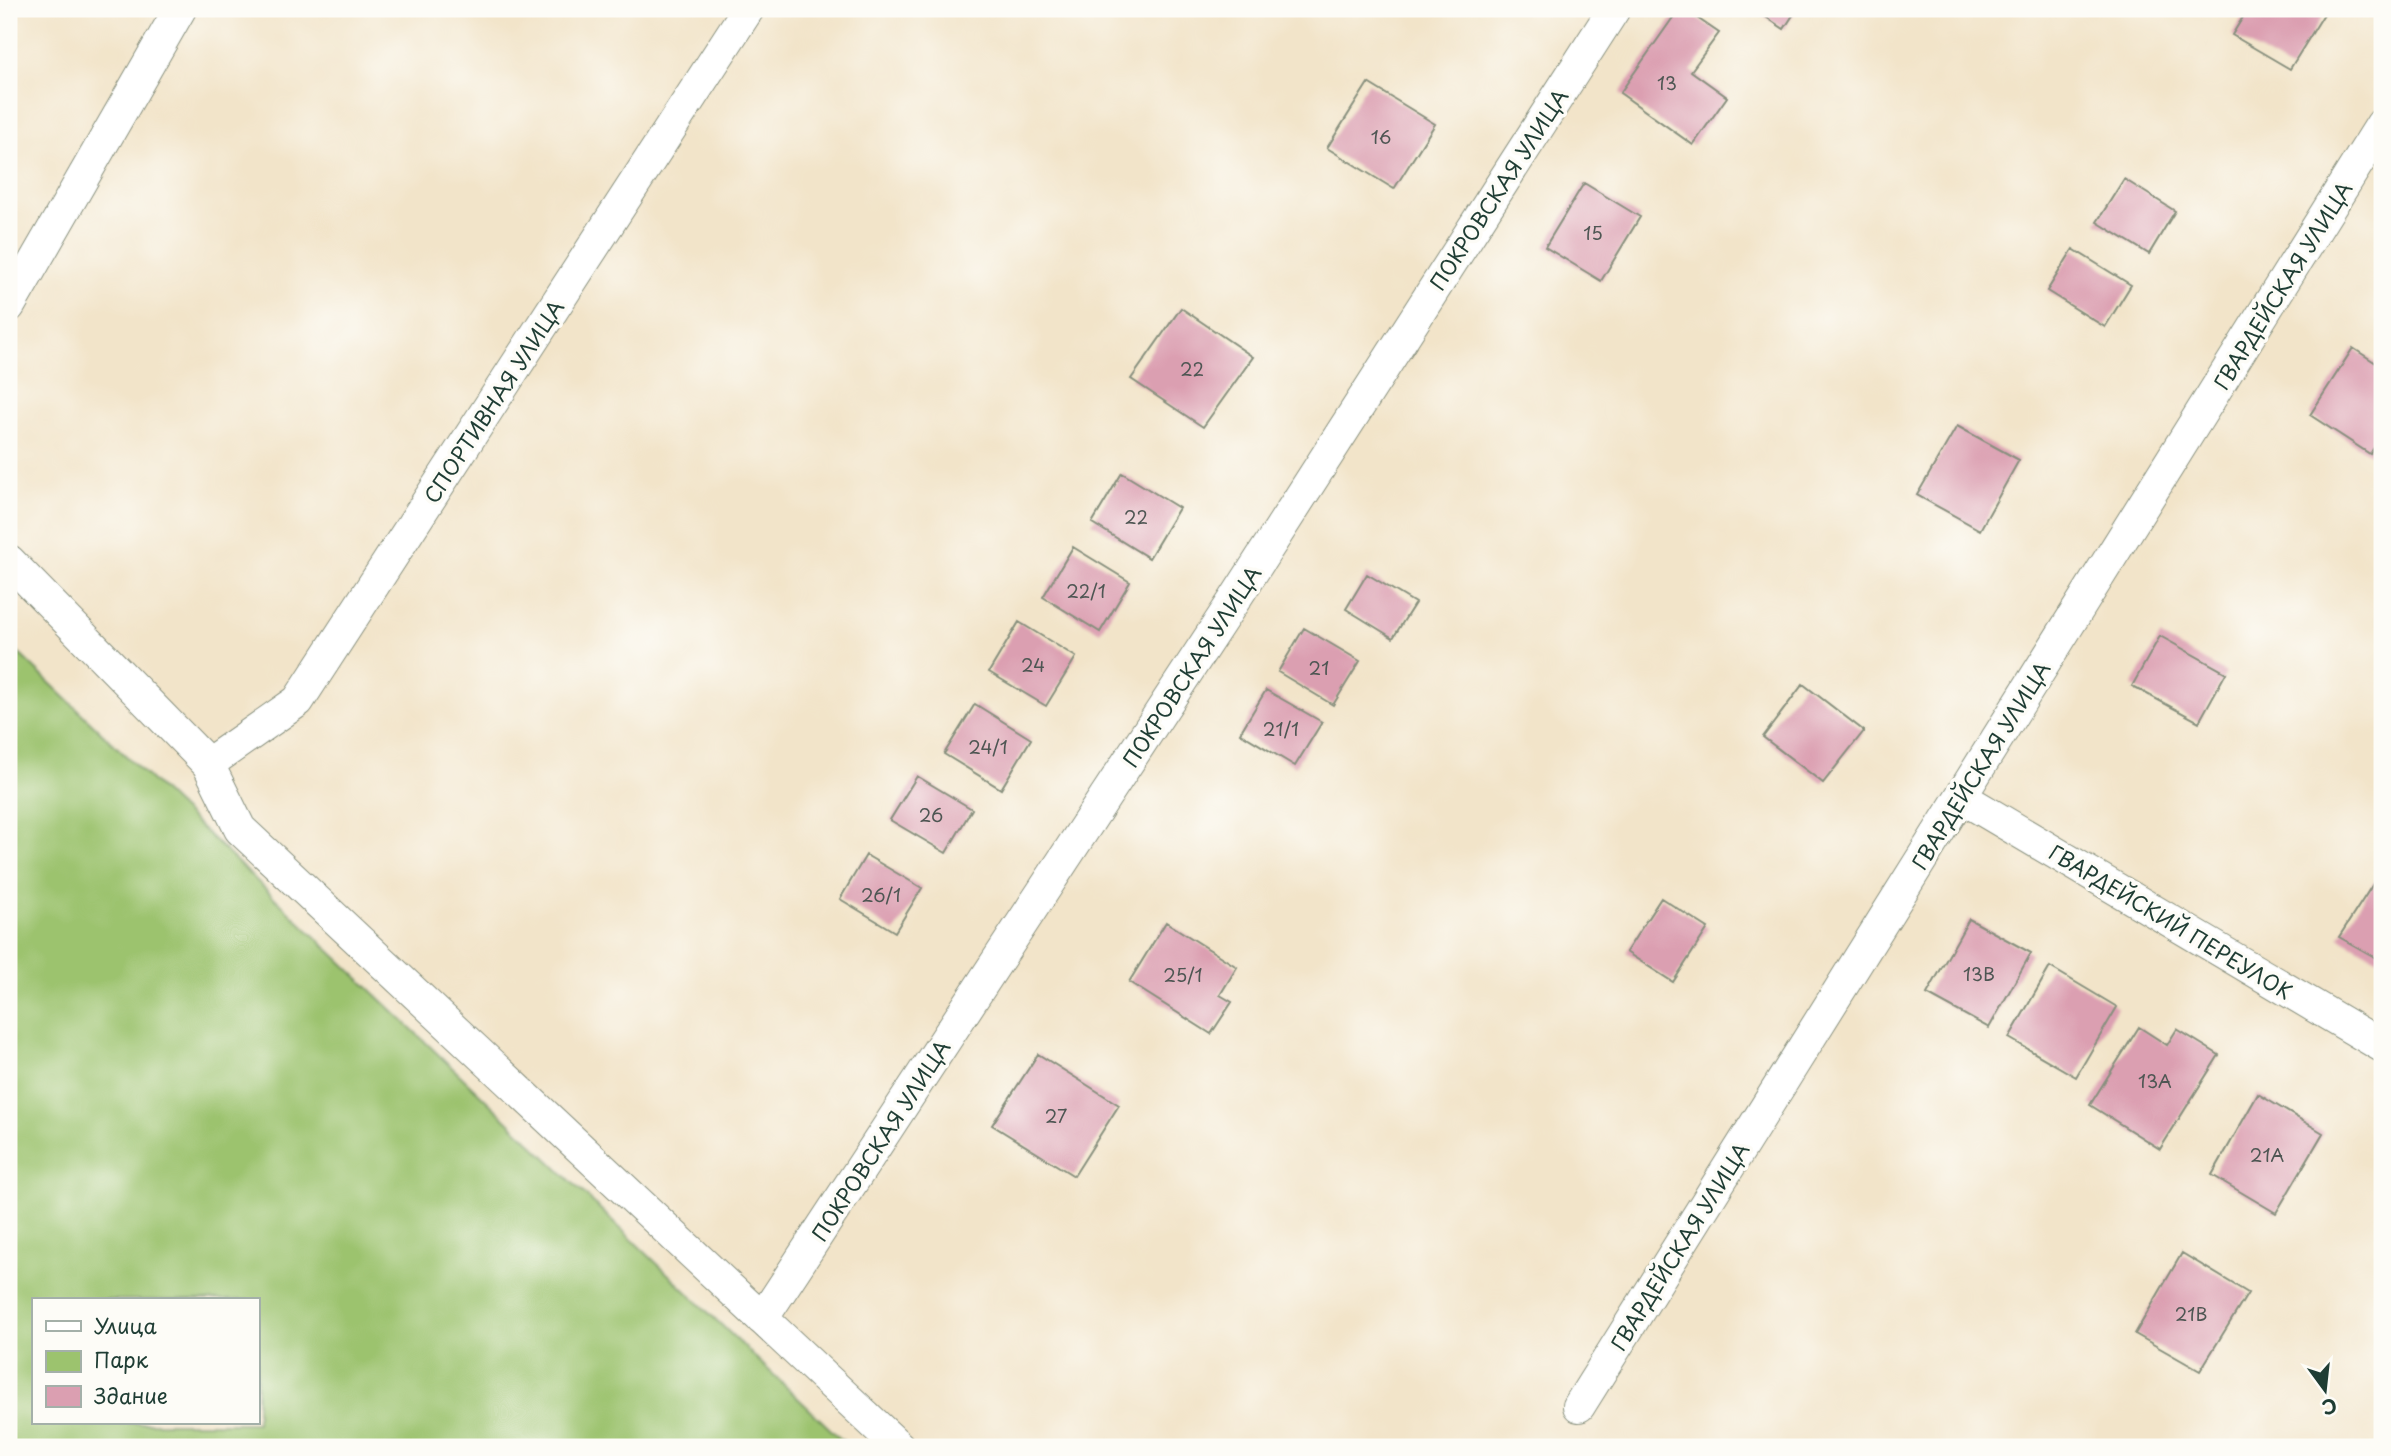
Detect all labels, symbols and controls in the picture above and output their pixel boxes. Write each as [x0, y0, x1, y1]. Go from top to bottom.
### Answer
house number: 13 [1657, 69, 1677, 96]
street label: ПОКРОВСКАЯ УЛИЦА [1421, 82, 1575, 296]
house number: 16 [1371, 123, 1391, 150]
street label: ГВАРДЕЙСКАЯ УЛИЦА [2205, 175, 2359, 395]
house number: 15 [1583, 219, 1603, 246]
street label: СПОРТИВНАЯ УЛИЦА [415, 293, 571, 509]
house number: 22 [1180, 355, 1204, 382]
house number: 22 [1124, 503, 1148, 530]
street label: ПОКРОВСКАЯ УЛИЦА [1114, 559, 1268, 773]
house number: 22/1 [1066, 577, 1106, 604]
house number: 24 [1021, 651, 1045, 678]
house number: 21 [1309, 654, 1329, 681]
street label: ГВАРДЕЙСКАЯ УЛИЦА [1903, 655, 2057, 875]
house number: 21/1 [1263, 715, 1299, 742]
house number: 24/1 [968, 733, 1008, 760]
house number: 26 [919, 801, 943, 828]
street label: ГВАРДЕЙСКИЙ ПЕРЕУЛОК [2043, 835, 2299, 1007]
house number: 26/1 [861, 881, 901, 908]
house number: 13В [1963, 960, 1995, 987]
house number: 25/1 [1163, 961, 1203, 988]
street label: ПОКРОВСКАЯ УЛИЦА [803, 1033, 957, 1247]
house number: 13А [2138, 1067, 2172, 1094]
house number: 27 [1045, 1102, 1067, 1129]
street label: ГВАРДЕЙСКАЯ УЛИЦА [1602, 1136, 1756, 1356]
house number: 21А [2250, 1141, 2285, 1168]
legend [32, 1298, 259, 1424]
house number: 21В [2175, 1300, 2207, 1327]
text: Улица [94, 1309, 157, 1341]
text: Парк [94, 1343, 149, 1375]
north arrow [2290, 1354, 2360, 1424]
text: Здание [94, 1379, 168, 1411]
text: С [2319, 1392, 2340, 1423]

